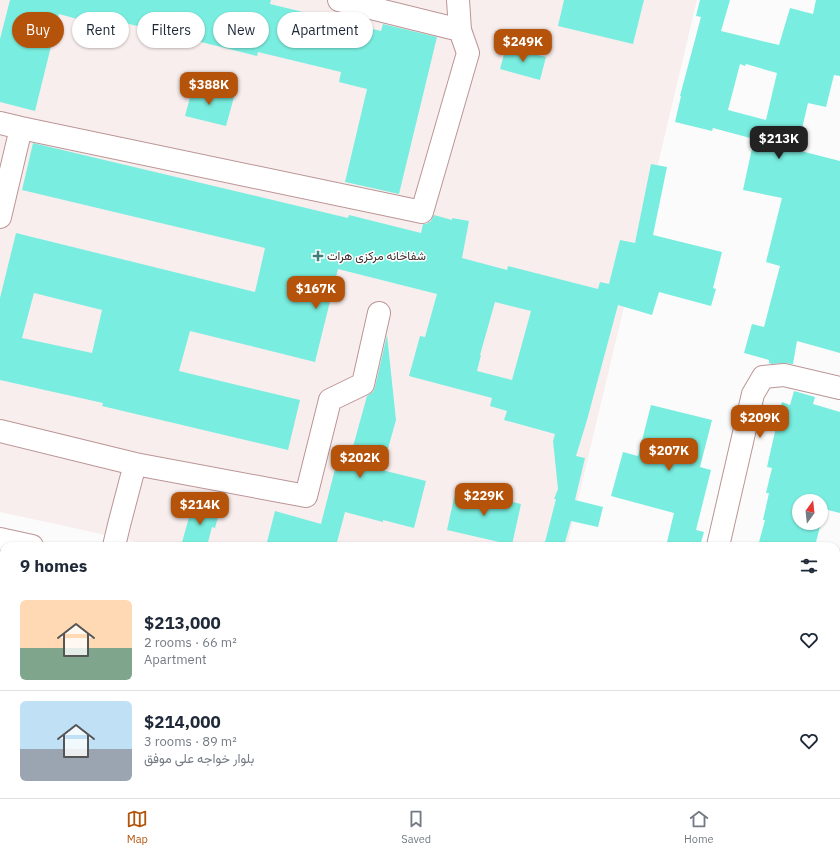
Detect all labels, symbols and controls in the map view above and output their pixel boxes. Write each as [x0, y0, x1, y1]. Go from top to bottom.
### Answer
chip: Buy [12, 12, 64, 48]
chip: Rent [72, 12, 129, 48]
chip: Filters [137, 12, 205, 48]
chip: New [213, 12, 269, 48]
chip: Apartment [277, 12, 373, 48]
pin: $249K [495, 29, 551, 63]
text: $249K [503, 33, 543, 50]
pin: $388K [181, 72, 237, 106]
text: $388K [189, 76, 229, 93]
pin: $213K [751, 126, 807, 160]
text: $213K [759, 130, 799, 147]
place label: شفاخانه مرکزی هرات [327, 248, 426, 264]
marker: شفاخانه مرکزی هرات [312, 250, 324, 262]
pin: $167K [288, 276, 344, 310]
text: $167K [296, 280, 336, 297]
pin: $209K [732, 405, 788, 439]
text: $209K [740, 409, 780, 426]
pin: $207K [641, 438, 697, 472]
text: $207K [649, 442, 689, 459]
pin: $202K [332, 445, 388, 479]
text: $202K [340, 449, 380, 466]
pin: $229K [456, 483, 512, 517]
text: $229K [464, 487, 504, 504]
pin: $214K [172, 492, 228, 526]
north arrow [792, 494, 828, 530]
map controls [792, 494, 828, 530]
text: $214K [180, 496, 220, 513]
text: 9 homes [20, 555, 87, 577]
icon: filters [798, 555, 820, 577]
text: $213,000 [144, 612, 221, 634]
icon: home [52, 616, 100, 664]
icon: heart [798, 629, 820, 651]
text: 2 rooms · 66 m² [144, 634, 237, 651]
text: Apartment [144, 651, 207, 668]
text: $214,000 [144, 711, 221, 733]
icon: home [52, 717, 100, 765]
icon: heart [798, 730, 820, 752]
text: 3 rooms · 89 m² [144, 733, 237, 750]
text: بلوار خواجه علی موفق [144, 750, 254, 767]
tab: Map [126, 808, 148, 846]
tab: Saved [401, 808, 431, 846]
tab: Home [684, 808, 714, 846]

